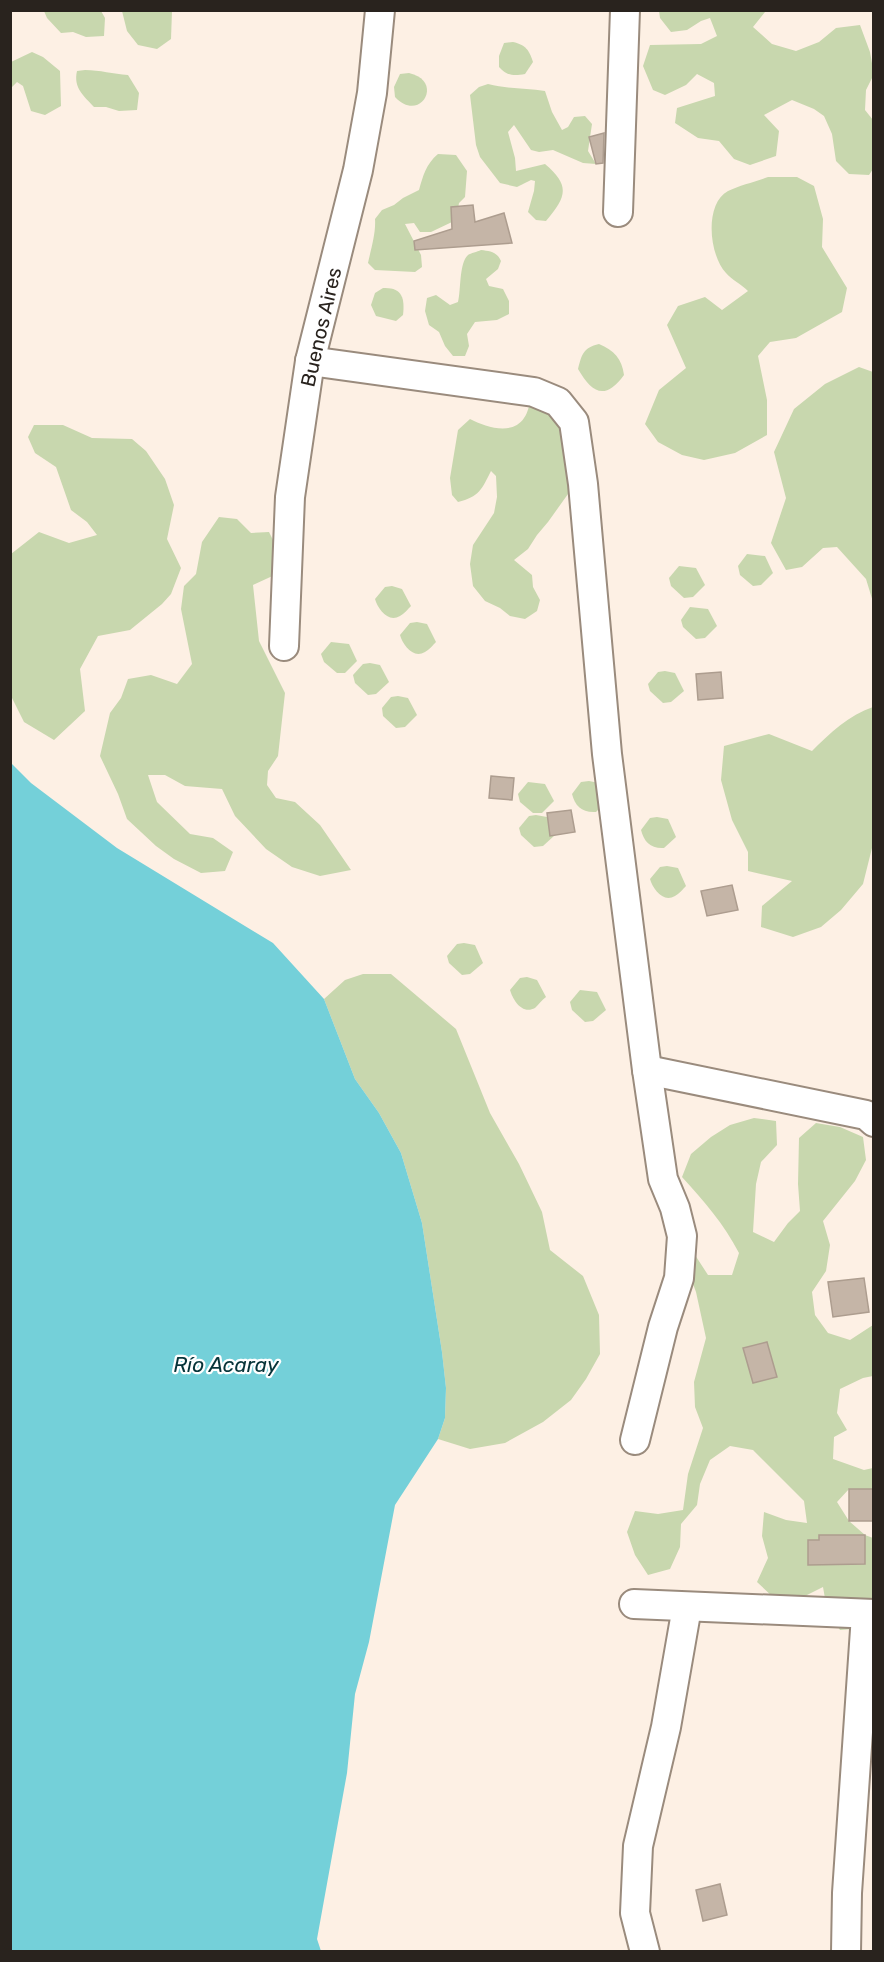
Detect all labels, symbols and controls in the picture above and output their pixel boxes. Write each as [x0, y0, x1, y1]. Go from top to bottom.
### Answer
street label: Buenos Aires [296, 265, 346, 389]
water label: Río Acaray [173, 1352, 280, 1377]

